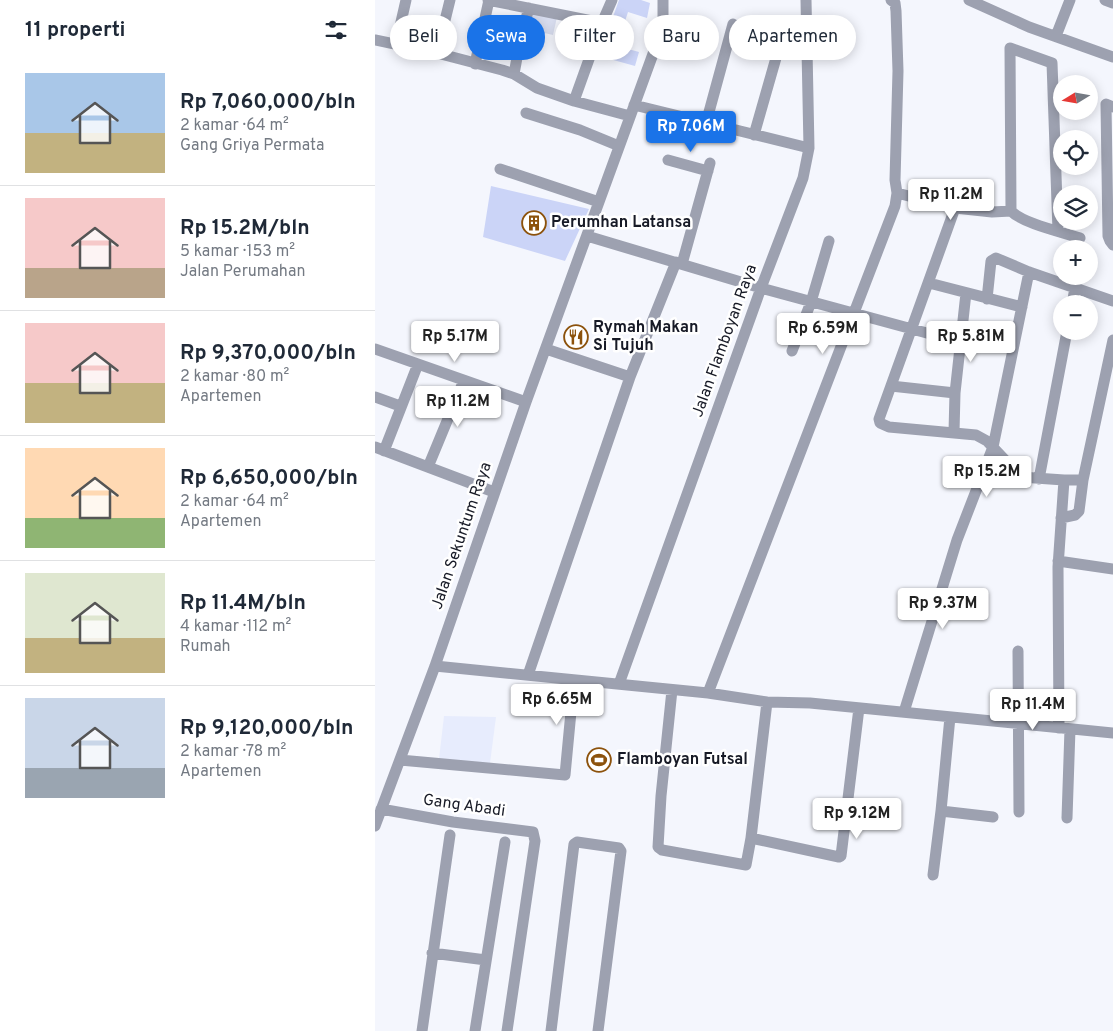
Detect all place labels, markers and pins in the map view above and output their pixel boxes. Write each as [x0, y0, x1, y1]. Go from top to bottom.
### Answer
pin: Rp 7.06M [639, 110, 743, 153]
pin: Rp 11.2M [899, 178, 1003, 221]
building icon: Perumhan Latansa [521, 210, 547, 236]
place label: Perumhan Latansa [551, 213, 691, 233]
pin: Rp 6.59M [771, 312, 875, 355]
place label: Rymah Makan Si Tujuh [593, 318, 698, 356]
pin: Rp 5.17M [403, 320, 507, 363]
pin: Rp 5.81M [919, 320, 1023, 363]
restaurant icon: Rymah Makan Si Tujuh [563, 324, 589, 350]
pin: Rp 11.2M [406, 386, 510, 428]
pin: Rp 15.2M [935, 456, 1039, 498]
pin: Rp 9.37M [891, 588, 995, 630]
pin: Rp 6.65M [505, 684, 609, 726]
pin: Rp 11.4M [981, 688, 1085, 731]
sports icon: Flamboyan Futsal [586, 747, 612, 773]
place label: Flamboyan Futsal [617, 750, 748, 770]
pin: Rp 9.12M [805, 798, 909, 840]

